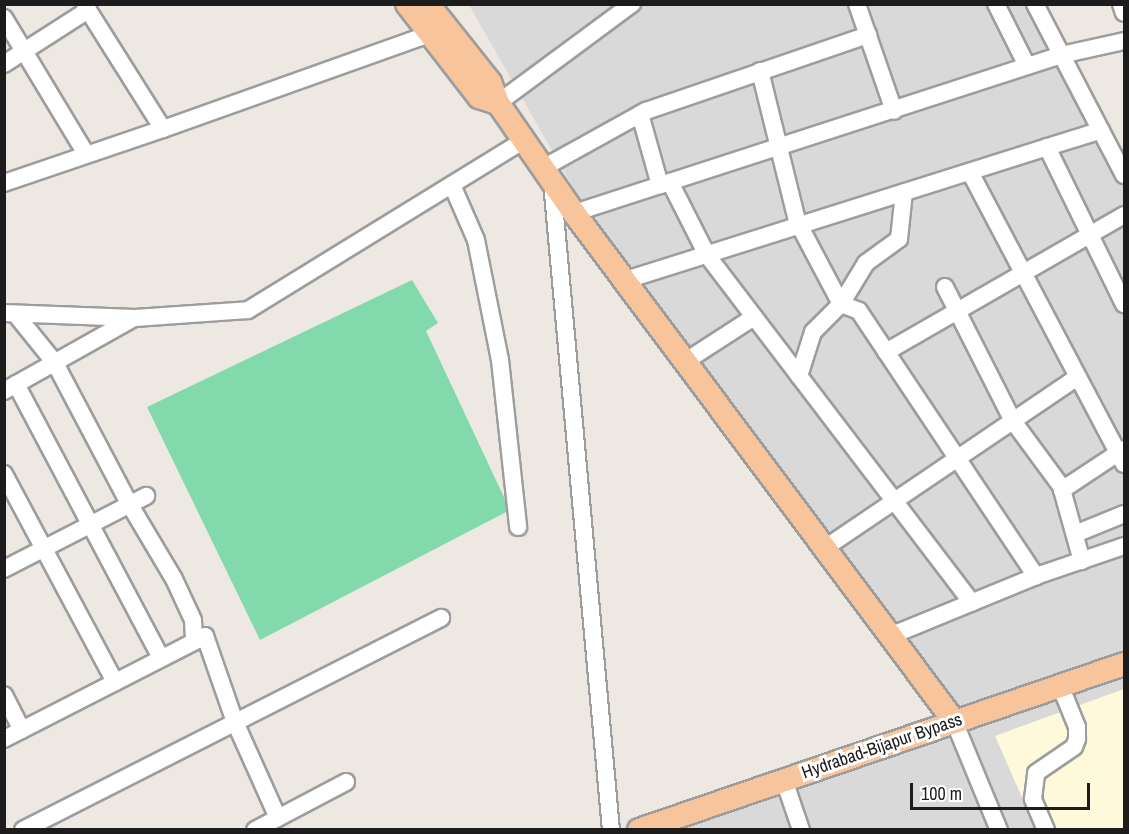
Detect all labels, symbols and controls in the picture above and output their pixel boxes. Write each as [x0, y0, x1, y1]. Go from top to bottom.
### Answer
street label: Hydrabad-Bijapur Bypass [799, 708, 965, 784]
scale bar [913, 771, 1093, 809]
text: 100 m [921, 781, 962, 806]

